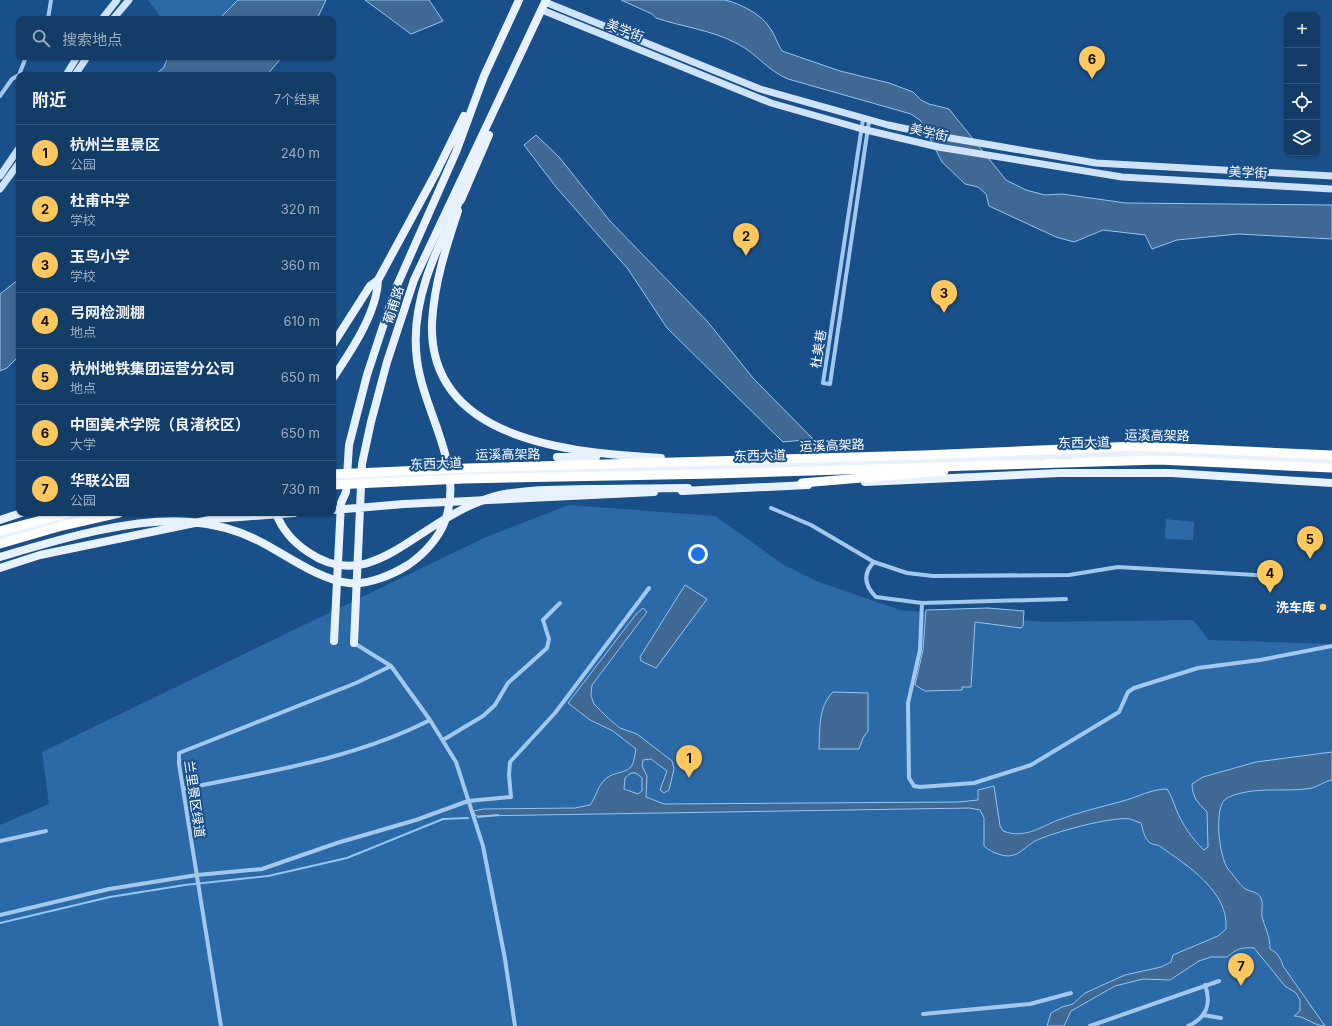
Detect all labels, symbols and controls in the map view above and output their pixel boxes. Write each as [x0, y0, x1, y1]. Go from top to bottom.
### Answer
map controls [1284, 12, 1320, 156]
button: + [1284, 12, 1320, 48]
street label: 美学街 [604, 15, 646, 45]
search box [16, 16, 336, 60]
icon: search [30, 27, 52, 49]
text: 搜索地点 [62, 30, 122, 49]
pin: 6 [1079, 46, 1105, 79]
button: − [1284, 48, 1320, 84]
button: locate [1284, 84, 1320, 120]
text: 附近 [32, 90, 66, 110]
text: 7个结果 [274, 91, 320, 107]
street label: 美学街 [908, 120, 950, 144]
button: layers [1284, 120, 1320, 156]
text: 杭州兰里景区 [70, 135, 160, 154]
text: 1 [42, 145, 48, 161]
text: 240 m [281, 145, 320, 161]
text: 公园 [70, 156, 96, 172]
street label: 美学街 [1228, 163, 1268, 181]
text: 杜甫中学 [70, 191, 130, 210]
text: 2 [41, 201, 49, 217]
text: 320 m [281, 201, 320, 217]
text: 学校 [70, 212, 96, 228]
pin: 2 [733, 223, 759, 256]
text: 玉鸟小学 [70, 247, 130, 266]
text: 3 [41, 257, 49, 273]
text: 360 m [281, 257, 320, 273]
text: 学校 [70, 268, 96, 284]
pin: 3 [931, 280, 957, 313]
street label: 葡甫路 [379, 284, 407, 326]
text: 弓网检测棚 [70, 303, 145, 322]
text: 4 [41, 313, 49, 329]
text: 610 m [283, 313, 320, 329]
text: 地点 [70, 324, 96, 340]
street label: 杜美巷 [807, 328, 829, 370]
text: 杭州地铁集团运营分公司 [70, 359, 235, 378]
text: 5 [41, 369, 49, 385]
text: 650 m [281, 369, 320, 385]
text: 地点 [70, 380, 96, 396]
text: 中国美术学院（良渚校区） [70, 415, 250, 434]
text: 6 [41, 425, 49, 441]
text: 650 m [281, 425, 320, 441]
street label: 运溪高架路 [1124, 426, 1190, 444]
street label: 东西大道 [1058, 434, 1110, 450]
text: 大学 [70, 436, 96, 452]
street label: 运溪高架路 [799, 436, 865, 454]
street label: 运溪高架路 [475, 445, 541, 463]
street label: 东西大道 [734, 447, 786, 463]
street label: 东西大道 [410, 454, 462, 472]
text: 华联公园 [70, 471, 130, 490]
text: 7 [41, 481, 49, 497]
text: 730 m [282, 481, 320, 497]
text: 公园 [70, 492, 96, 508]
pin: 5 [1297, 526, 1323, 559]
your location [688, 544, 708, 564]
pin: 4 [1257, 560, 1283, 593]
place label: 洗车库 [1276, 599, 1315, 615]
marker: 洗车库 [1318, 602, 1328, 612]
pin: 1 [676, 745, 702, 778]
street label: 兰里景区绿道 [182, 759, 208, 839]
pin: 7 [1228, 953, 1254, 986]

